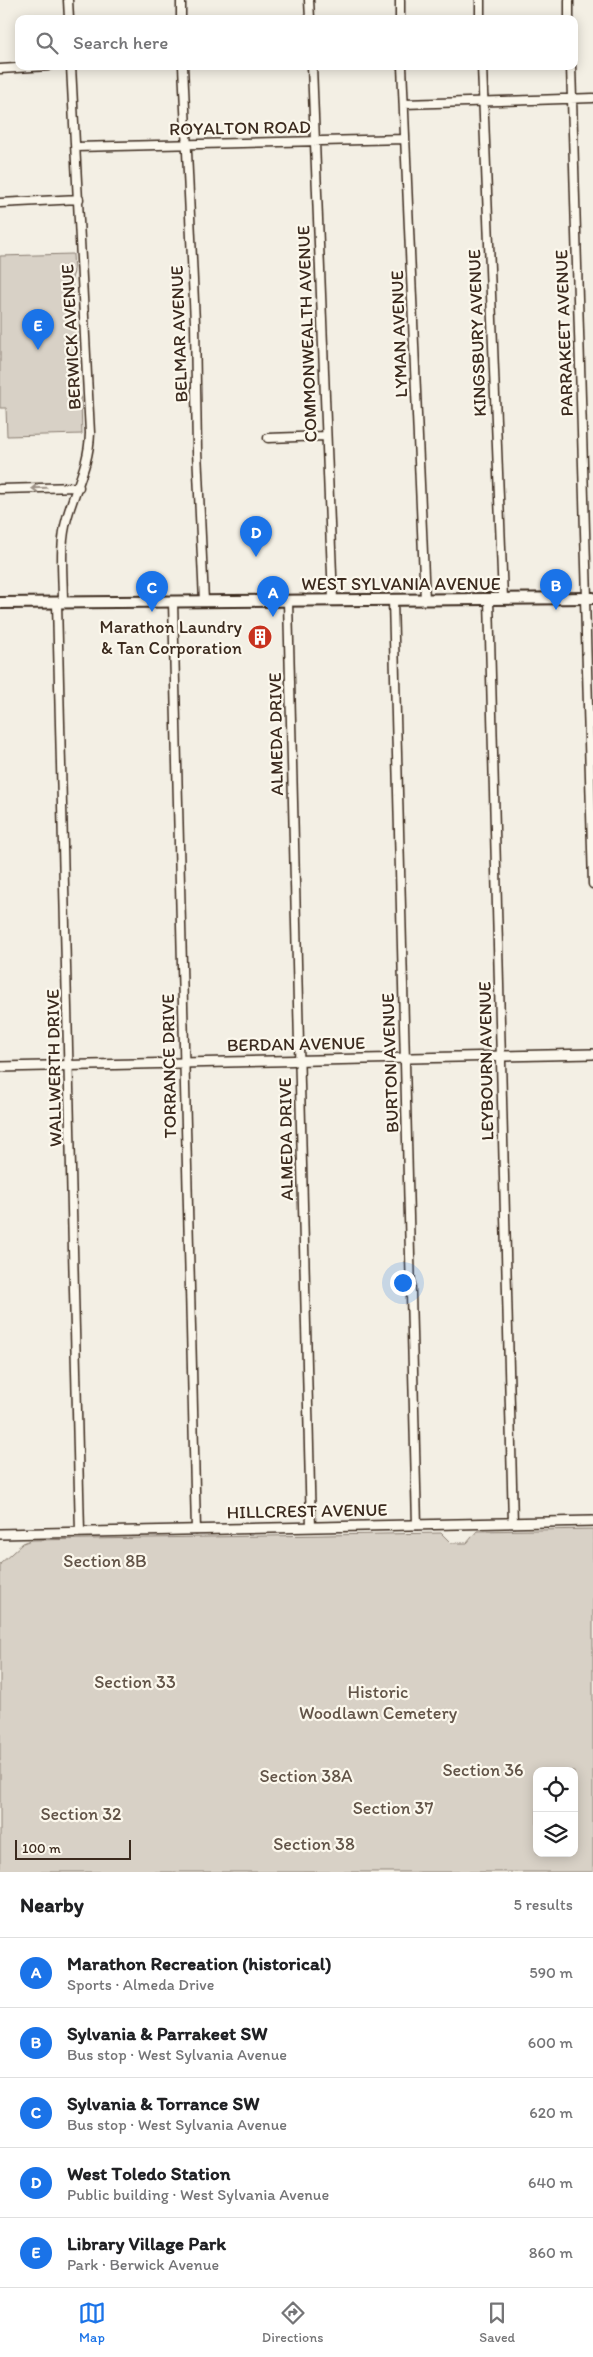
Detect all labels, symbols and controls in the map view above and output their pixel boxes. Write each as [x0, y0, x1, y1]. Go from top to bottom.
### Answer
search box [15, 15, 578, 70]
icon: search [33, 29, 61, 57]
text: Search here [73, 31, 168, 54]
street label: ROYALTON ROAD [169, 116, 311, 140]
street label: COMMONWEALTH AVENUE [292, 225, 322, 443]
street label: KINGSBURY AVENUE [463, 249, 491, 417]
street label: PARRAKEET AVENUE [550, 249, 578, 417]
street label: BERWICK AVENUE [56, 264, 86, 410]
street label: BELMAR AVENUE [166, 265, 192, 403]
street label: LYMAN AVENUE [386, 270, 412, 398]
pin: E [22, 309, 54, 350]
one-way arrow [32, 483, 48, 493]
pin: D [240, 516, 272, 557]
pin: B [540, 569, 572, 610]
pin: C [136, 571, 168, 612]
street label: WEST SYLVANIA AVENUE [301, 573, 501, 595]
pin: A [257, 576, 289, 617]
place label: Marathon Laundry & Tan Corporation [100, 616, 243, 659]
building icon: Marathon Laundry & Tan Corporation [247, 624, 273, 650]
street label: ALMEDA DRIVE [264, 672, 288, 796]
street label: LEYBOURN AVENUE [474, 981, 498, 1141]
street label: WALLWERTH DRIVE [42, 989, 66, 1147]
street label: TORRANCE DRIVE [157, 993, 181, 1139]
street label: BURTON AVENUE [377, 993, 403, 1133]
street label: BERDAN AVENUE [227, 1032, 365, 1056]
street label: ALMEDA DRIVE [274, 1077, 298, 1201]
your location [390, 1270, 416, 1296]
street label: HILLCREST AVENUE [227, 1499, 387, 1523]
park label: Section 8B [63, 1550, 147, 1572]
park label: Section 33 [94, 1671, 176, 1693]
park label: Historic Woodlawn Cemetery [299, 1681, 458, 1724]
park label: Section 36 [442, 1759, 524, 1781]
park label: Section 38A [259, 1765, 353, 1787]
map controls [533, 1767, 578, 1857]
button: locate [533, 1767, 578, 1812]
park label: Section 37 [353, 1797, 433, 1819]
park label: Section 32 [40, 1803, 122, 1825]
button: layers [533, 1812, 578, 1857]
park label: Section 38 [273, 1833, 355, 1855]
scale bar [15, 1837, 131, 1860]
text: 100 m [22, 1840, 61, 1857]
text: Nearby [20, 1892, 84, 1917]
text: 5 results [513, 1895, 573, 1914]
text: Marathon Recreation (historical) [67, 1952, 331, 1975]
text: A [31, 1963, 41, 1982]
text: 590 m [529, 1963, 573, 1982]
text: Sports · Almeda Drive [67, 1975, 214, 1994]
text: Sylvania & Parrakeet SW [67, 2022, 267, 2045]
text: B [31, 2033, 41, 2052]
text: 600 m [528, 2033, 573, 2052]
text: Bus stop · West Sylvania Avenue [67, 2045, 287, 2064]
text: Sylvania & Torrance SW [67, 2092, 259, 2115]
text: C [31, 2103, 41, 2122]
text: 620 m [529, 2103, 573, 2122]
text: Bus stop · West Sylvania Avenue [67, 2115, 287, 2134]
text: West Toledo Station [67, 2162, 230, 2185]
text: D [31, 2173, 41, 2192]
text: 640 m [528, 2173, 573, 2192]
text: Public building · West Sylvania Avenue [67, 2185, 329, 2204]
text: Library Village Park [67, 2232, 226, 2255]
text: E [32, 2243, 40, 2262]
text: 860 m [529, 2243, 573, 2262]
text: Park · Berwick Avenue [67, 2255, 219, 2274]
tab: Map [78, 2299, 106, 2346]
tab: Directions [262, 2299, 323, 2346]
tab: Saved [479, 2299, 515, 2346]

